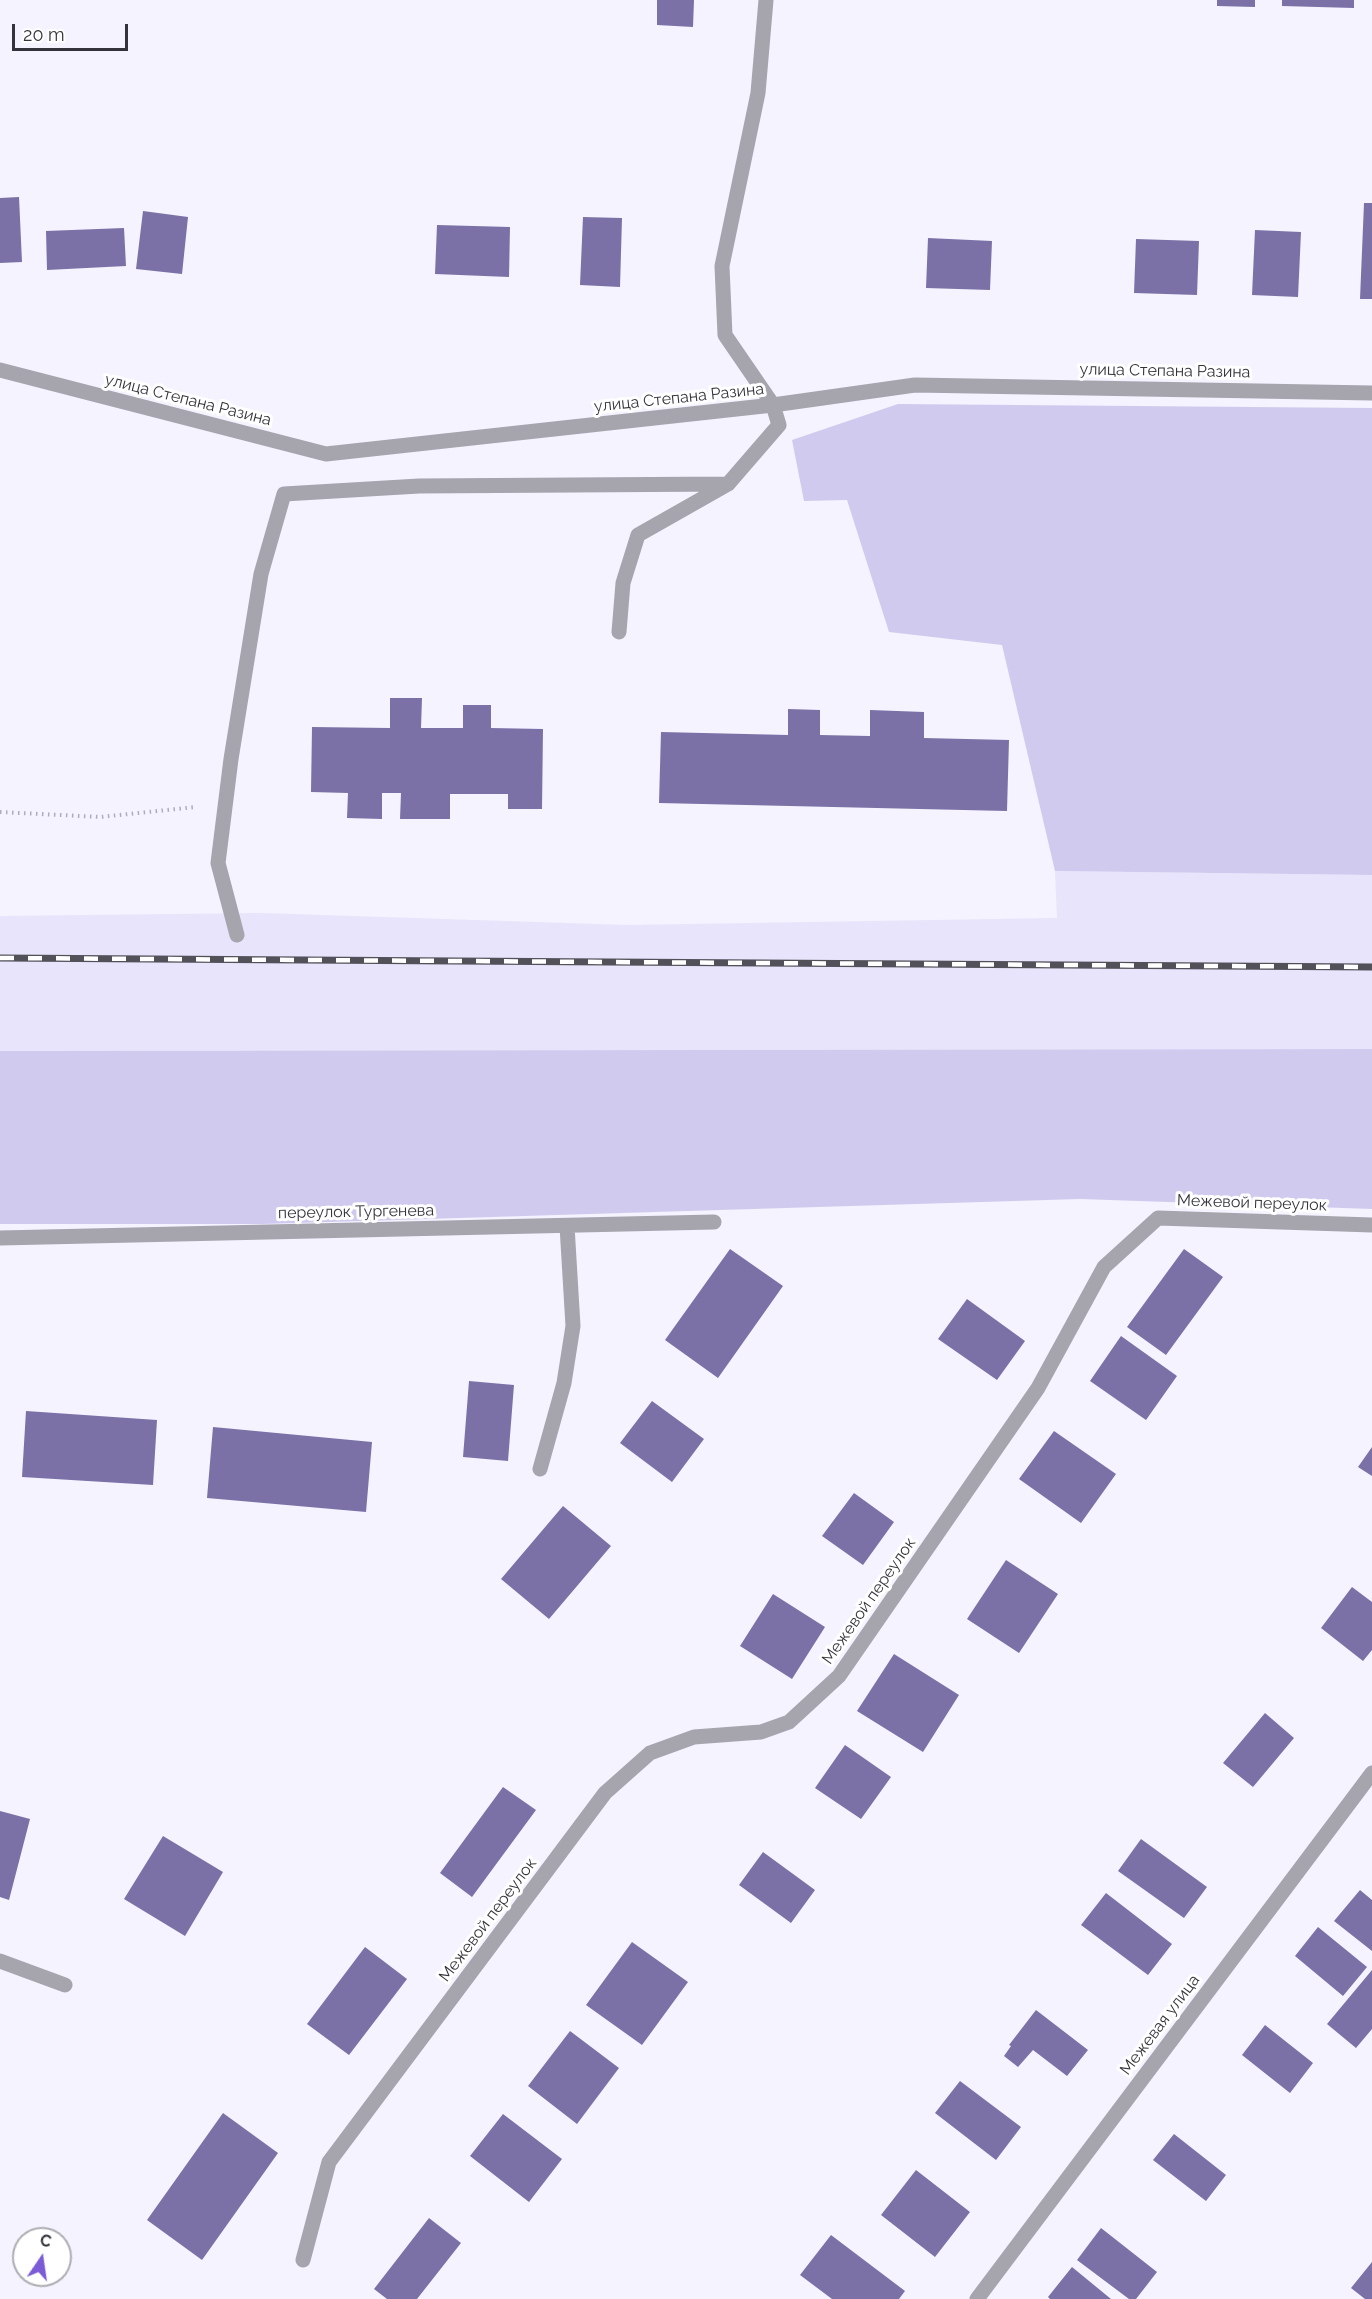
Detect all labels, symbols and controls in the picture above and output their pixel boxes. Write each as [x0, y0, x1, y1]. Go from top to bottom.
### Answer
scale bar [15, 12, 130, 50]
text: 20 m [23, 24, 65, 45]
street label: улица Степана Разина [1079, 360, 1251, 382]
street label: улица Степана Разина [103, 370, 273, 430]
street label: улица Степана Разина [593, 380, 765, 416]
street label: Межевой переулок [1177, 1191, 1327, 1215]
street label: переулок Тургенева [278, 1201, 434, 1223]
street label: Межевой переулок [818, 1534, 920, 1668]
street label: Межевой переулок [435, 1854, 541, 1986]
street label: Межевая улица [1116, 1971, 1204, 2079]
north arrow [12, 2227, 72, 2287]
text: С [38, 2230, 53, 2251]

